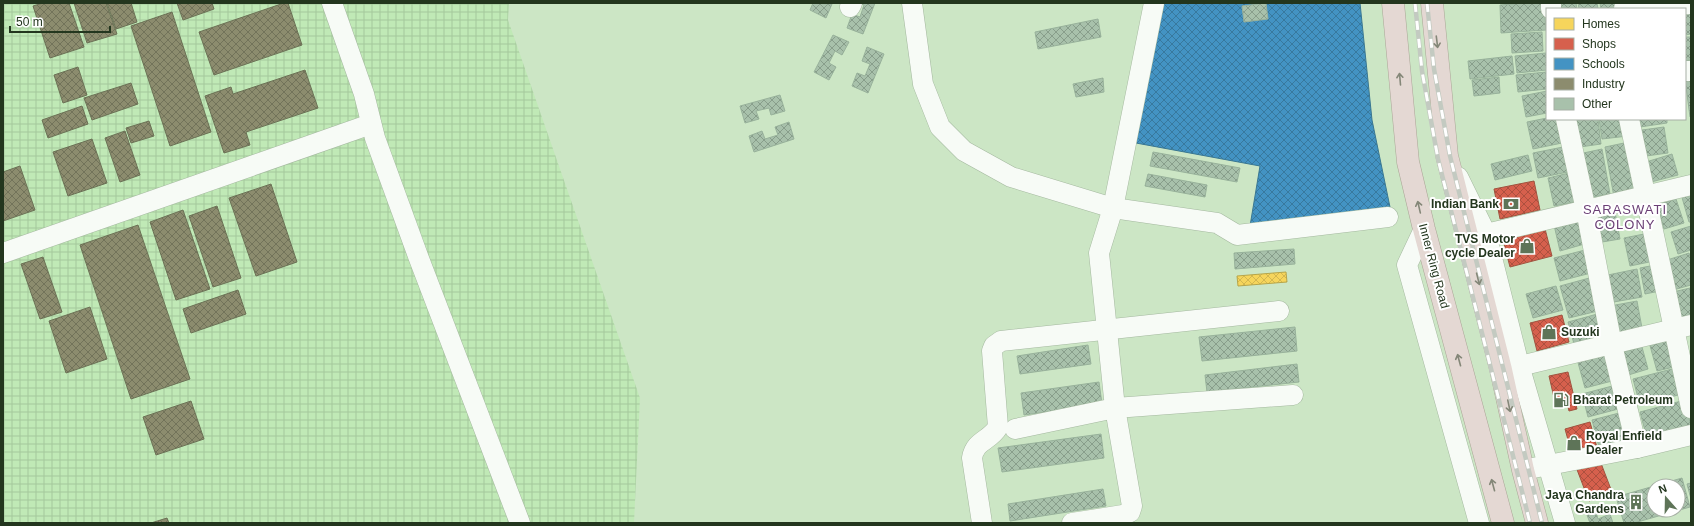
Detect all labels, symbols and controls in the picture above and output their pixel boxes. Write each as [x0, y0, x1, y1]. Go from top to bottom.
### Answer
scale bar [10, 8, 110, 34]
legend [1546, 8, 1686, 120]
text: 50 m [16, 15, 43, 29]
text: Homes [1582, 17, 1620, 31]
one-way arrow [1433, 35, 1440, 48]
text: Shops [1582, 37, 1616, 51]
text: Schools [1582, 57, 1625, 71]
one-way arrow [1396, 73, 1403, 86]
text: Industry [1582, 77, 1625, 91]
text: Other [1582, 97, 1612, 111]
bank icon: Indian Bank [1502, 195, 1520, 213]
place label: Indian Bank [1431, 197, 1499, 211]
one-way arrow [1414, 201, 1422, 214]
district label: SARASWATI COLONY [1583, 202, 1667, 232]
street label: Inner Ring Road [1416, 222, 1452, 310]
place label: TVS Motor cycle Dealer [1445, 232, 1515, 260]
shop icon: TVS Motor cycle Dealer [1518, 237, 1536, 255]
one-way arrow [1475, 273, 1483, 286]
shop icon: Suzuki [1540, 323, 1558, 341]
place label: Suzuki [1561, 325, 1600, 339]
one-way arrow [1455, 354, 1462, 367]
fuel station icon: Bharat Petroleum [1552, 391, 1570, 409]
place label: Bharat Petroleum [1573, 393, 1673, 407]
one-way arrow [1505, 399, 1513, 412]
place label: Royal Enfield Dealer [1586, 429, 1662, 457]
shop icon: Royal Enfield Dealer [1565, 434, 1583, 452]
north arrow [1646, 478, 1686, 518]
one-way arrow [1489, 479, 1496, 492]
text: N [1657, 482, 1668, 496]
place label: Jaya Chandra Gardens [1545, 488, 1624, 516]
building icon: Jaya Chandra Gardens [1627, 493, 1645, 511]

